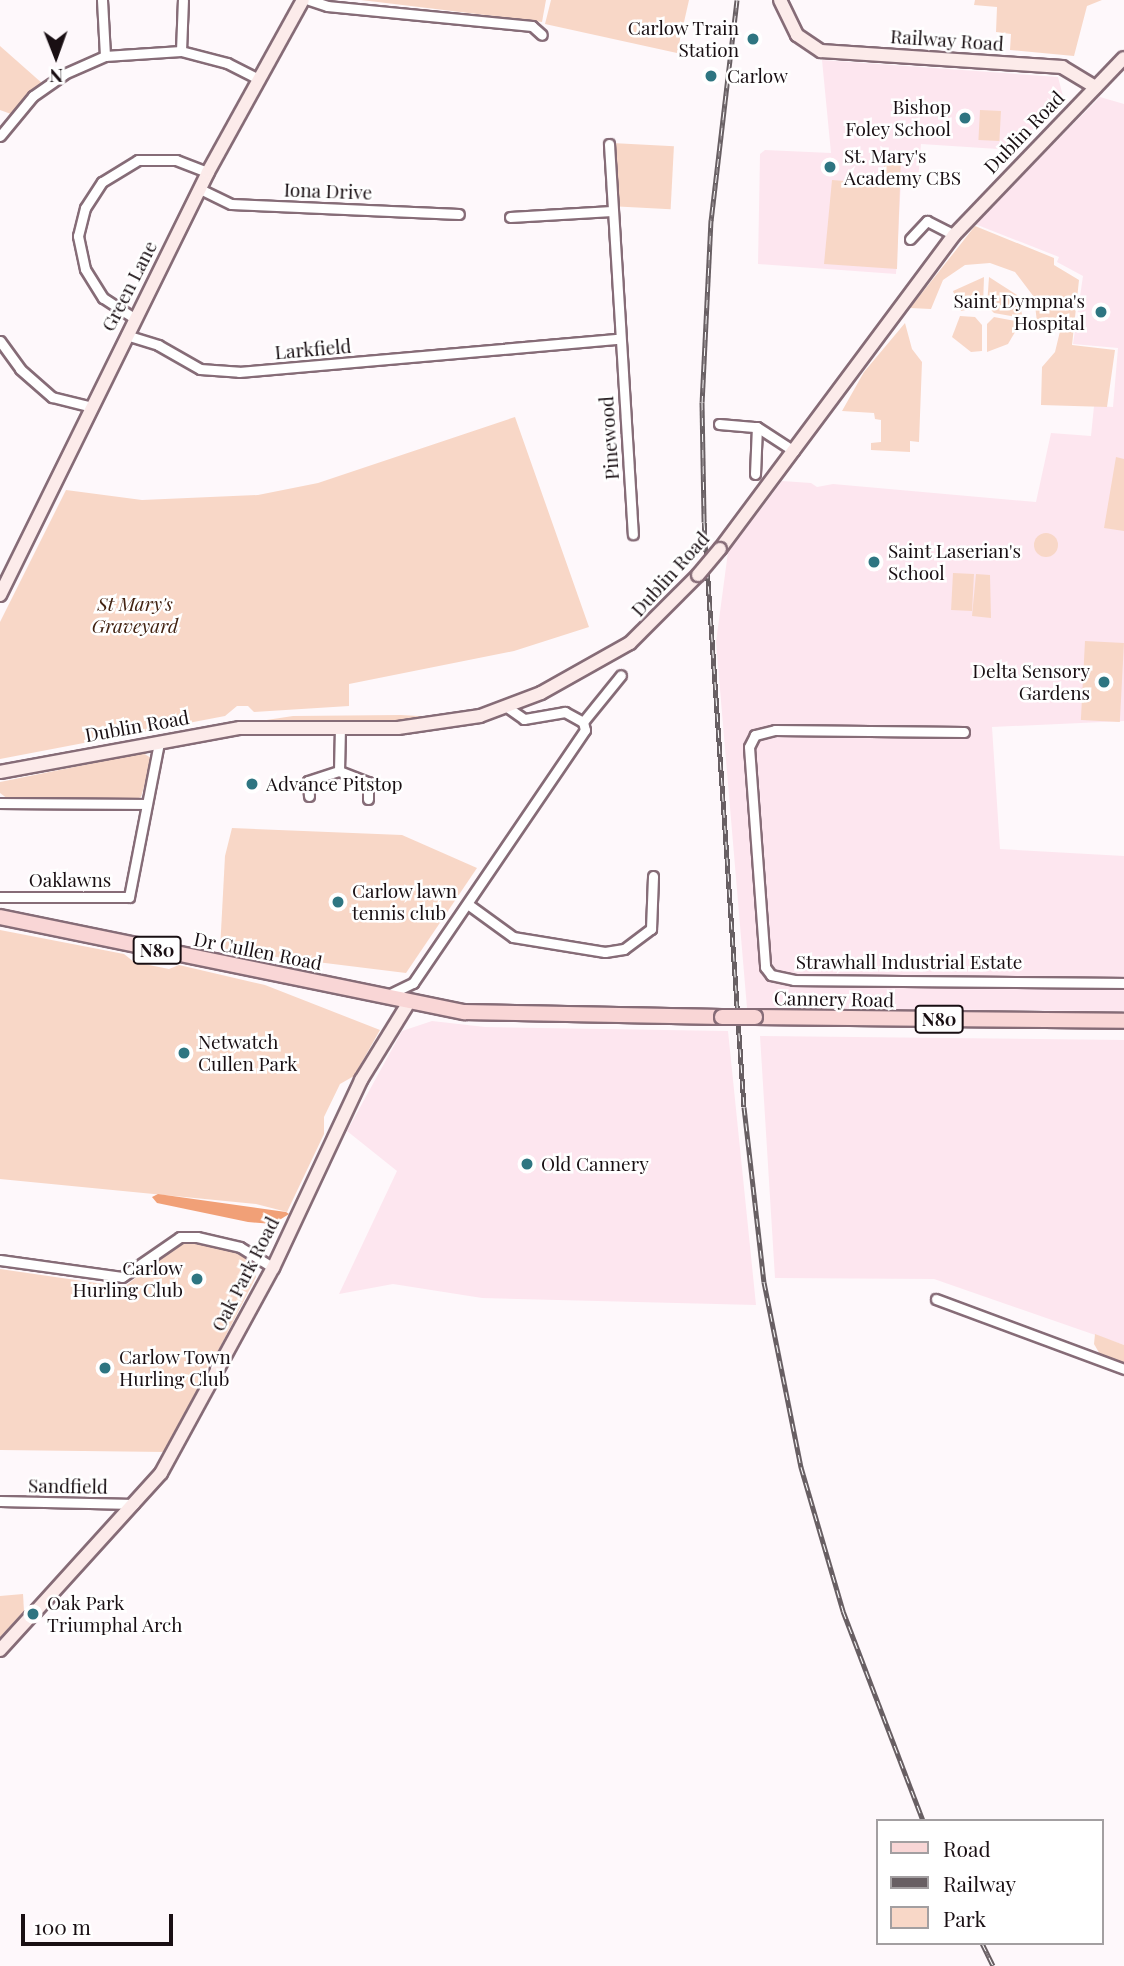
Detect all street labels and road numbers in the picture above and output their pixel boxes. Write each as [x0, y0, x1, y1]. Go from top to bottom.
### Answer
street label: Railway Road [889, 25, 1005, 55]
street label: Dublin Road [979, 86, 1069, 178]
street label: Iona Drive [283, 178, 373, 204]
street label: Green Lane [97, 237, 161, 335]
street label: Larkfield [274, 334, 352, 364]
street label: Pinewood [595, 395, 623, 481]
street label: Dublin Road [626, 527, 714, 621]
street label: Dublin Road [83, 706, 191, 746]
street label: Oaklawns [29, 869, 111, 891]
street label: Dr Cullen Road [192, 927, 324, 975]
road number: N80 [132, 936, 182, 965]
street label: Strawhall Industrial Estate [796, 951, 1022, 973]
street label: Cannery Road [773, 987, 895, 1011]
road number: N80 [914, 1004, 964, 1034]
street label: Oak Park Road [206, 1213, 284, 1335]
street label: Sandfield [28, 1474, 108, 1498]

